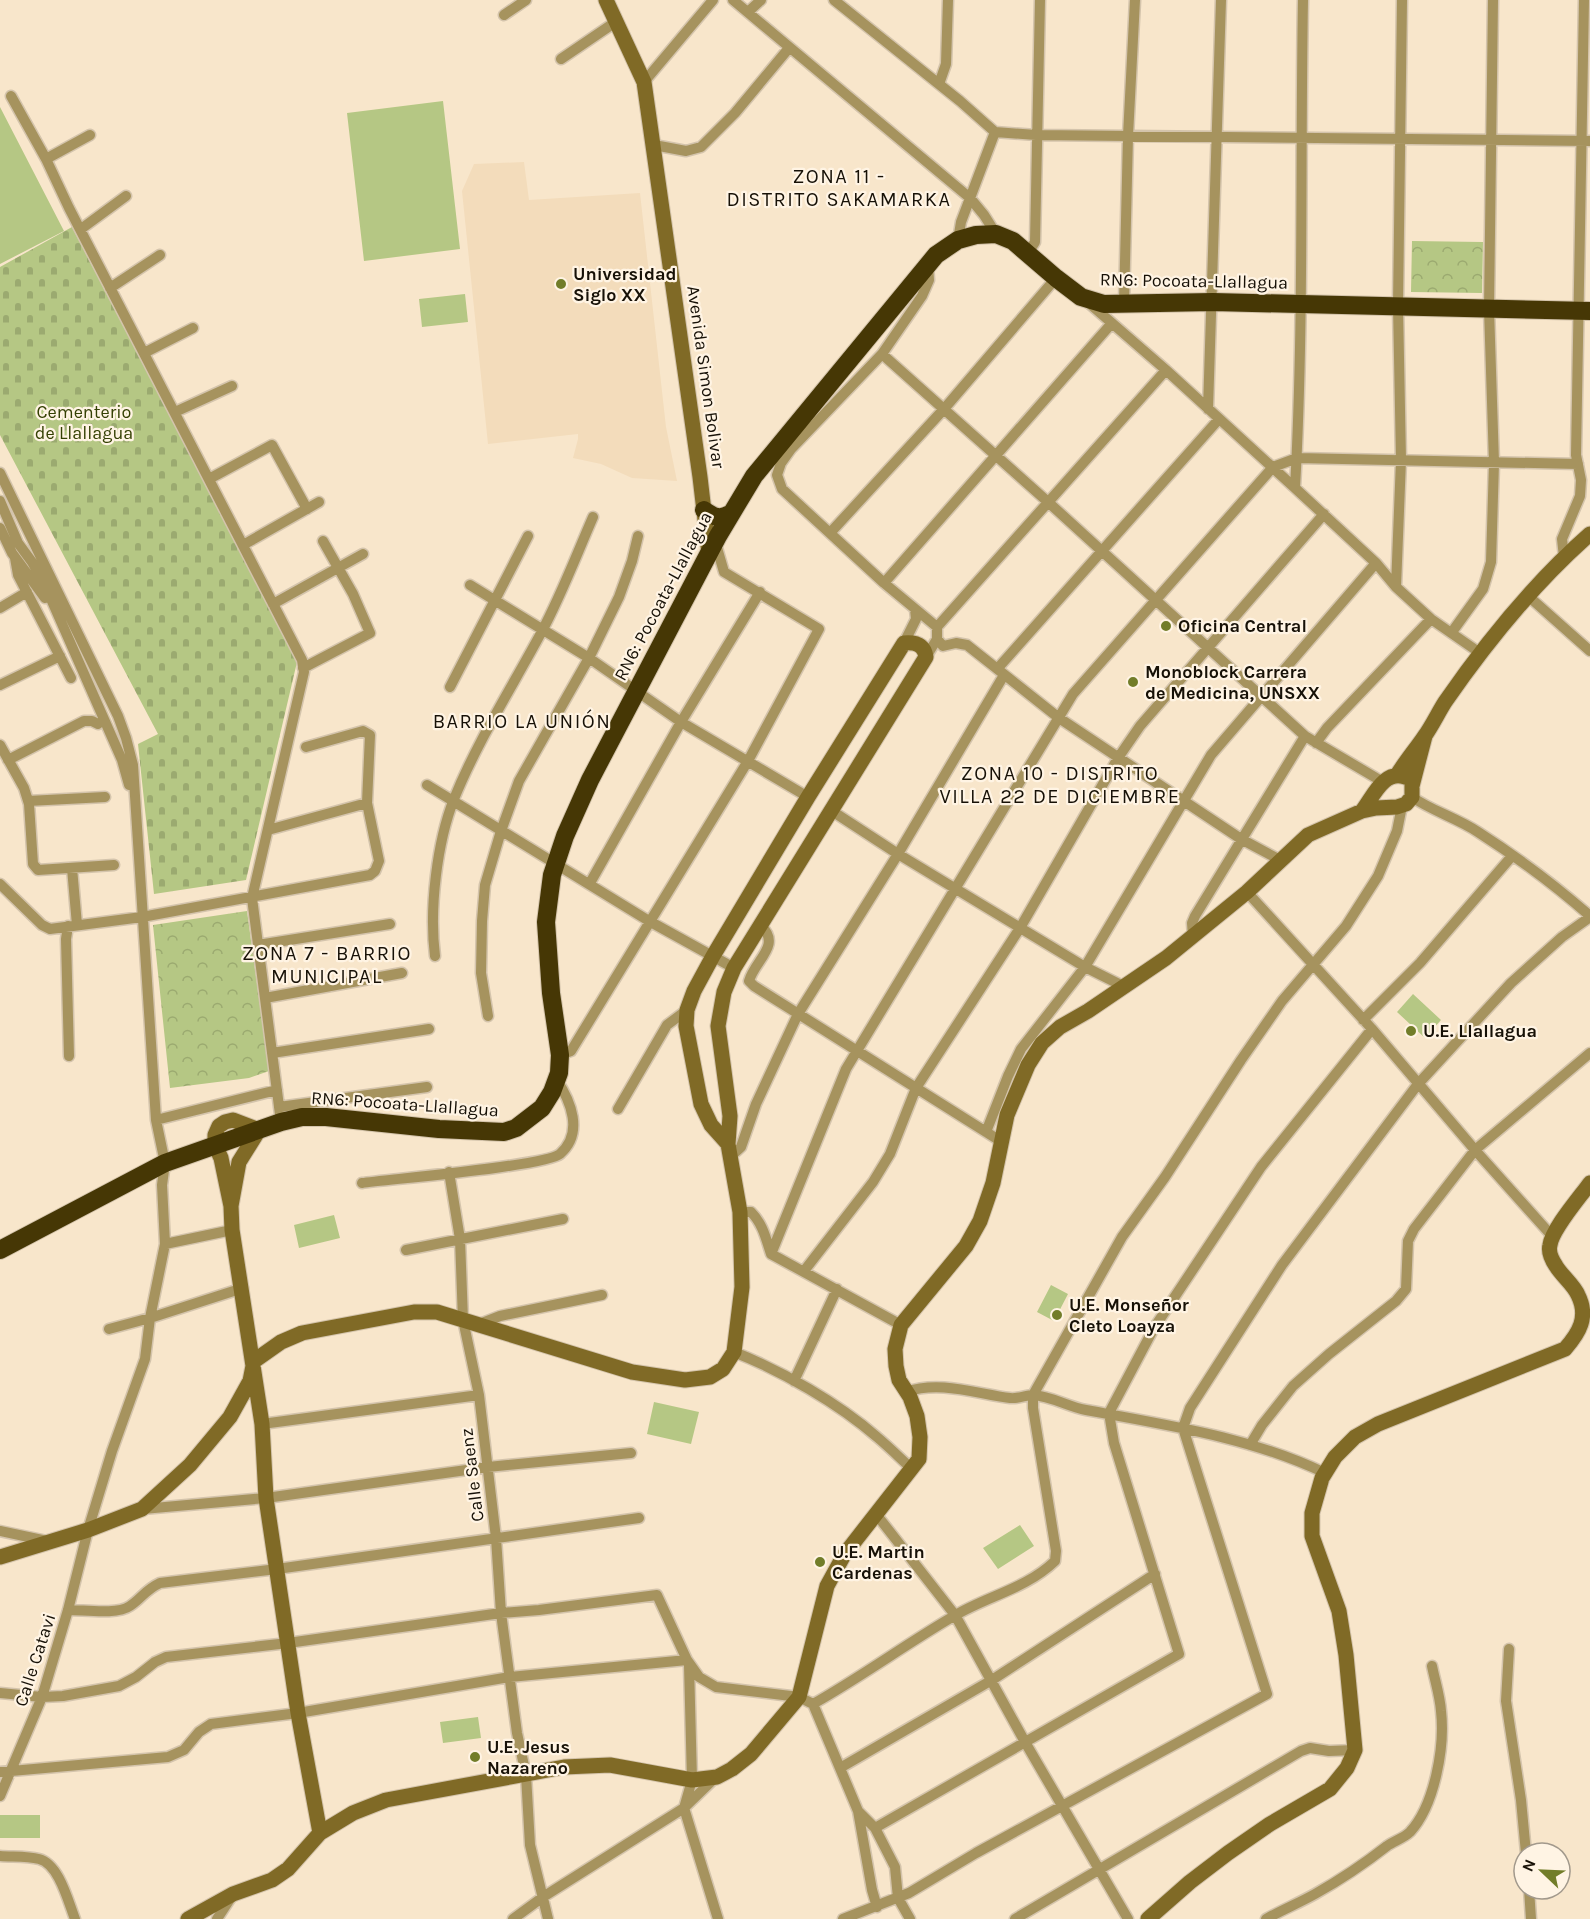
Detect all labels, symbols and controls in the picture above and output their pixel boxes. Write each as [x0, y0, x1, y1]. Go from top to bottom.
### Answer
district label: ZONA 11 - DISTRITO SAKAMARKA [727, 165, 951, 211]
place label: Universidad Siglo XX [573, 263, 677, 306]
street label: RN6: Pocoata-Llallagua [1100, 268, 1288, 294]
marker: Universidad Siglo XX [554, 277, 568, 291]
street label: Avenida Simon Bolivar [682, 284, 730, 470]
park label: Cementerio de Llallagua [35, 401, 133, 444]
street label: RN6: Pocoata-Llallagua [609, 508, 717, 684]
place label: Oficina Central [1178, 615, 1307, 637]
marker: Oficina Central [1159, 619, 1173, 633]
place label: Monoblock Carrera de Medicina, UNSXX [1145, 661, 1320, 704]
marker: Monoblock Carrera de Medicina, UNSXX [1126, 675, 1140, 689]
district label: BARRIO LA UNIÓN [433, 709, 611, 733]
district label: ZONA 10 - DISTRITO VILLA 22 DE DICIEMBRE [939, 762, 1181, 808]
district label: ZONA 7 - BARRIO MUNICIPAL [242, 942, 412, 988]
place label: U.E. Llallagua [1423, 1020, 1537, 1042]
marker: U.E. Llallagua [1404, 1024, 1418, 1038]
street label: RN6: Pocoata-Llallagua [310, 1086, 500, 1122]
place label: U.E. Monseñor Cleto Loayza [1069, 1294, 1189, 1337]
marker: U.E. Monseñor Cleto Loayza [1050, 1308, 1064, 1322]
street label: Calle Saenz [455, 1427, 489, 1523]
place label: U.E. Martin Cardenas [832, 1541, 925, 1584]
marker: U.E. Martin Cardenas [813, 1555, 827, 1569]
street label: Calle Catavi [10, 1611, 60, 1709]
place label: U.E. Jesus Nazareno [487, 1736, 570, 1779]
marker: U.E. Jesus Nazareno [468, 1750, 482, 1764]
north arrow [1512, 1841, 1572, 1901]
text: N [1518, 1856, 1540, 1874]

